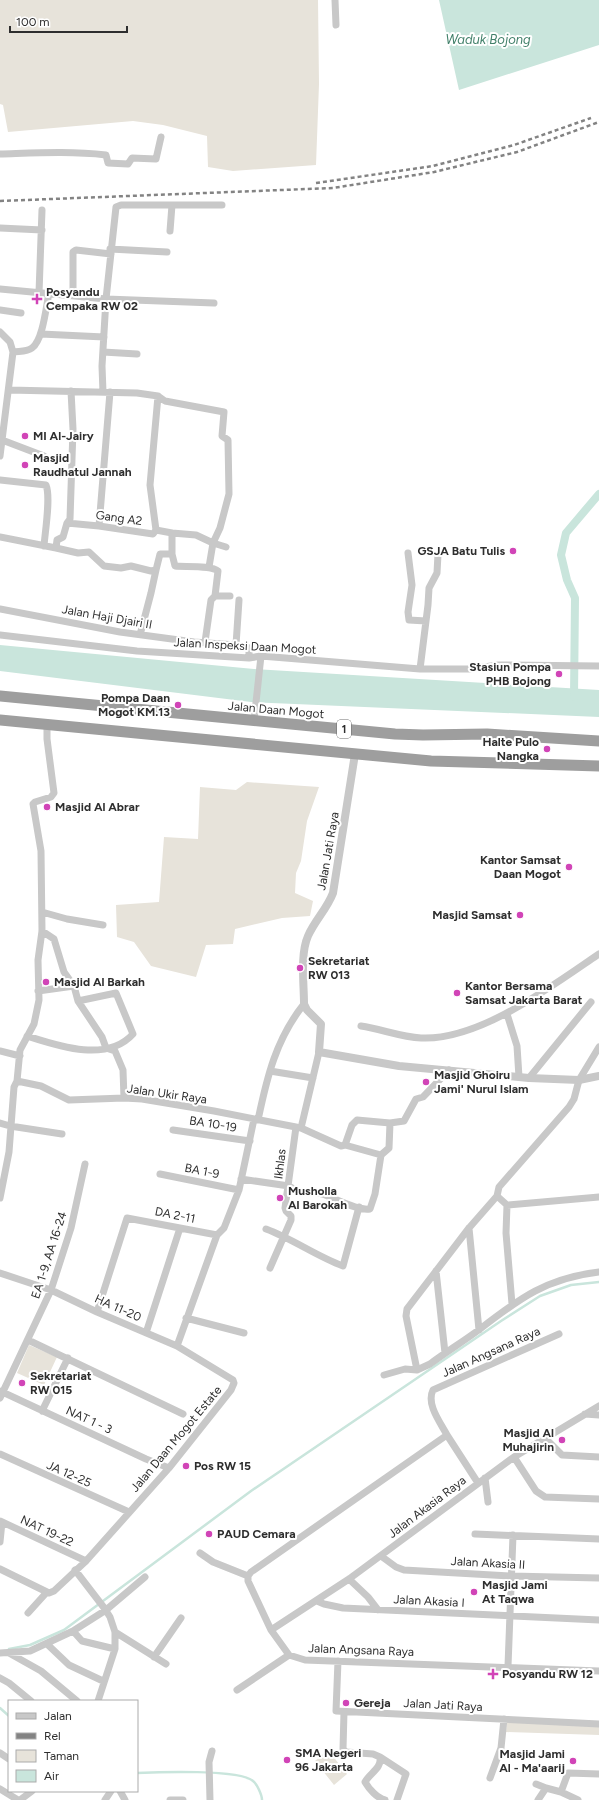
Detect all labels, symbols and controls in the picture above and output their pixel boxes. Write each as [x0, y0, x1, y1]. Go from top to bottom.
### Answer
scale bar [10, 8, 127, 34]
text: 100 m [16, 15, 50, 29]
water label: Waduk Bojong [445, 32, 531, 47]
place label: Posyandu Cempaka RW 02 [46, 285, 138, 313]
marker: Posyandu Cempaka RW 02 [31, 293, 43, 305]
place label: MI Al-Jairy [33, 429, 94, 443]
marker: MI Al-Jairy [20, 431, 30, 441]
place label: Masjid Raudhatul Jannah [33, 451, 132, 479]
marker: Masjid Raudhatul Jannah [20, 460, 30, 470]
street label: Gang A2 [95, 508, 143, 528]
place label: GSJA Batu Tulis [417, 544, 505, 558]
marker: GSJA Batu Tulis [508, 546, 518, 556]
street label: Jalan Haji Djairi II [61, 602, 153, 632]
street label: Jalan Inspeksi Daan Mogot [173, 635, 317, 657]
place label: Stasiun Pompa PHB Bojong [469, 660, 551, 688]
marker: Stasiun Pompa PHB Bojong [554, 669, 564, 679]
place label: Pompa Daan Mogot KM.13 [98, 691, 170, 719]
street label: Jalan Daan Mogot [227, 699, 325, 721]
marker: Pompa Daan Mogot KM.13 [173, 700, 183, 710]
road number: 1 [337, 720, 351, 738]
place label: Halte Pulo Nangka [482, 735, 539, 763]
marker: Halte Pulo Nangka [542, 744, 552, 754]
place label: Masjid Al Abrar [55, 800, 140, 814]
marker: Masjid Al Abrar [42, 802, 52, 812]
street label: Jalan Jati Raya [314, 811, 342, 891]
place label: Kantor Samsat Daan Mogot [480, 853, 561, 881]
marker: Kantor Samsat Daan Mogot [564, 862, 574, 872]
place label: Masjid Samsat [432, 908, 512, 922]
marker: Masjid Samsat [515, 910, 525, 920]
place label: Sekretariat RW 013 [308, 954, 370, 982]
marker: Sekretariat RW 013 [295, 963, 305, 973]
place label: Masjid Al Barkah [54, 975, 145, 989]
marker: Masjid Al Barkah [41, 977, 51, 987]
place label: Kantor Bersama Samsat Jakarta Barat [465, 979, 583, 1007]
marker: Kantor Bersama Samsat Jakarta Barat [452, 988, 462, 998]
place label: Masjid Ghoiru Jami' Nurul Islam [434, 1068, 529, 1096]
marker: Masjid Ghoiru Jami' Nurul Islam [421, 1077, 431, 1087]
street label: Jalan Ukir Raya [126, 1081, 208, 1107]
street label: BA 10-19 [188, 1113, 238, 1135]
street label: Ikhlas [271, 1148, 289, 1180]
street label: BA 1-9 [183, 1161, 221, 1181]
place label: Musholla Al Barokah [288, 1184, 347, 1212]
marker: Musholla Al Barokah [275, 1193, 285, 1203]
street label: DA 2-11 [154, 1204, 196, 1226]
street label: EA 1-9, AA 16-24 [28, 1209, 70, 1300]
street label: HA 11-20 [93, 1292, 144, 1325]
street label: Jalan Angsana Raya [440, 1324, 542, 1380]
place label: Sekretariat RW 015 [30, 1369, 92, 1397]
marker: Sekretariat RW 015 [17, 1378, 27, 1388]
street label: Jalan Daan Mogot Estate [128, 1383, 225, 1495]
street label: NAT 1 - 3 [64, 1403, 114, 1437]
place label: Masjid Al Muhajirin [503, 1426, 554, 1454]
marker: Masjid Al Muhajirin [557, 1435, 567, 1445]
street label: JA 12-25 [44, 1458, 94, 1490]
place label: Pos RW 15 [194, 1459, 251, 1473]
marker: Pos RW 15 [181, 1461, 191, 1471]
street label: Jalan Akasia Raya [385, 1473, 469, 1541]
street label: NAT 19-22 [18, 1513, 76, 1549]
place label: PAUD Cemara [217, 1527, 296, 1541]
marker: PAUD Cemara [204, 1529, 214, 1539]
street label: Jalan Akasia II [450, 1554, 526, 1572]
place label: Masjid Jami At Taqwa [482, 1578, 548, 1606]
marker: Masjid Jami At Taqwa [469, 1587, 479, 1597]
street label: Jalan Akasia I [393, 1592, 465, 1610]
street label: Jalan Angsana Raya [308, 1641, 414, 1659]
place label: Posyandu RW 12 [502, 1667, 593, 1681]
marker: Posyandu RW 12 [487, 1668, 499, 1680]
place label: Gereja [354, 1696, 391, 1710]
street label: Jalan Jati Raya [403, 1696, 483, 1714]
marker: Gereja [341, 1698, 351, 1708]
legend [8, 1700, 138, 1792]
text: Jalan [44, 1709, 72, 1723]
text: Rel [44, 1729, 61, 1743]
place label: SMA Negeri 96 Jakarta [295, 1746, 361, 1774]
place label: Masjid Jami Al - Ma'aarij [499, 1747, 565, 1775]
text: Taman [44, 1749, 79, 1763]
marker: SMA Negeri 96 Jakarta [282, 1755, 292, 1765]
marker: Masjid Jami Al - Ma'aarij [568, 1756, 578, 1766]
text: Air [44, 1769, 59, 1783]

